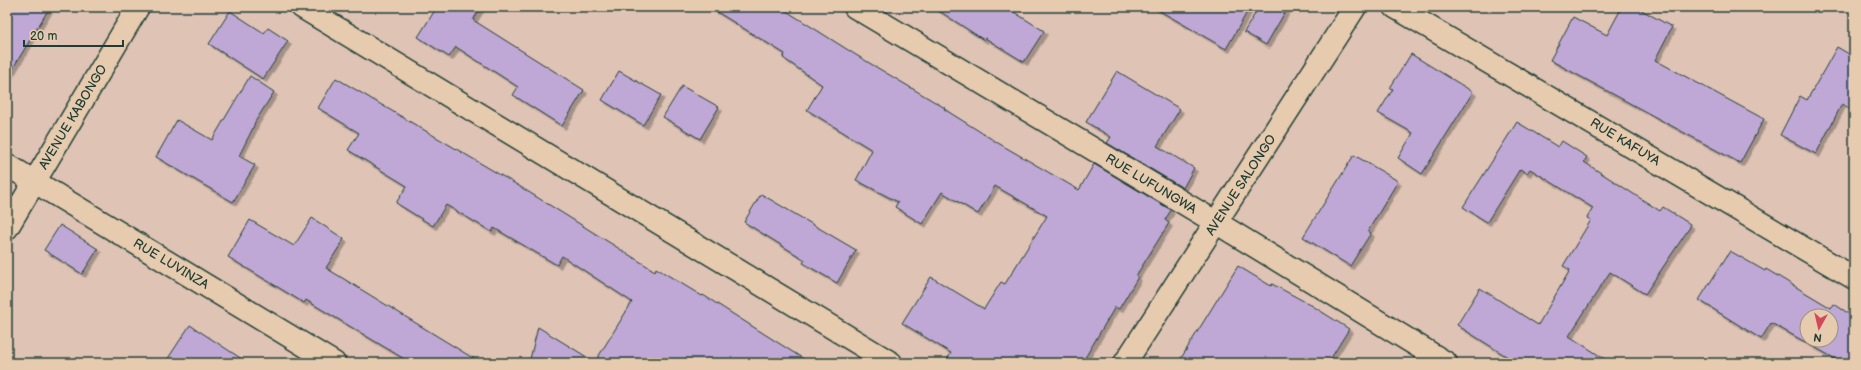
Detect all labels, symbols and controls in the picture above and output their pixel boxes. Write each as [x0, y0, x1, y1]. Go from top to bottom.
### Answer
scale bar [24, 22, 123, 48]
text: 20 m [30, 29, 57, 44]
street label: AVENUE KABONGO [35, 62, 111, 172]
street label: RUE KAFUYA [1587, 115, 1663, 169]
street label: AVENUE SALONGO [1202, 132, 1280, 238]
street label: RUE LUFUNGWA [1103, 151, 1199, 218]
street label: RUE LUVINZA [130, 235, 212, 293]
north arrow [1799, 308, 1839, 348]
text: N [1813, 330, 1823, 344]

